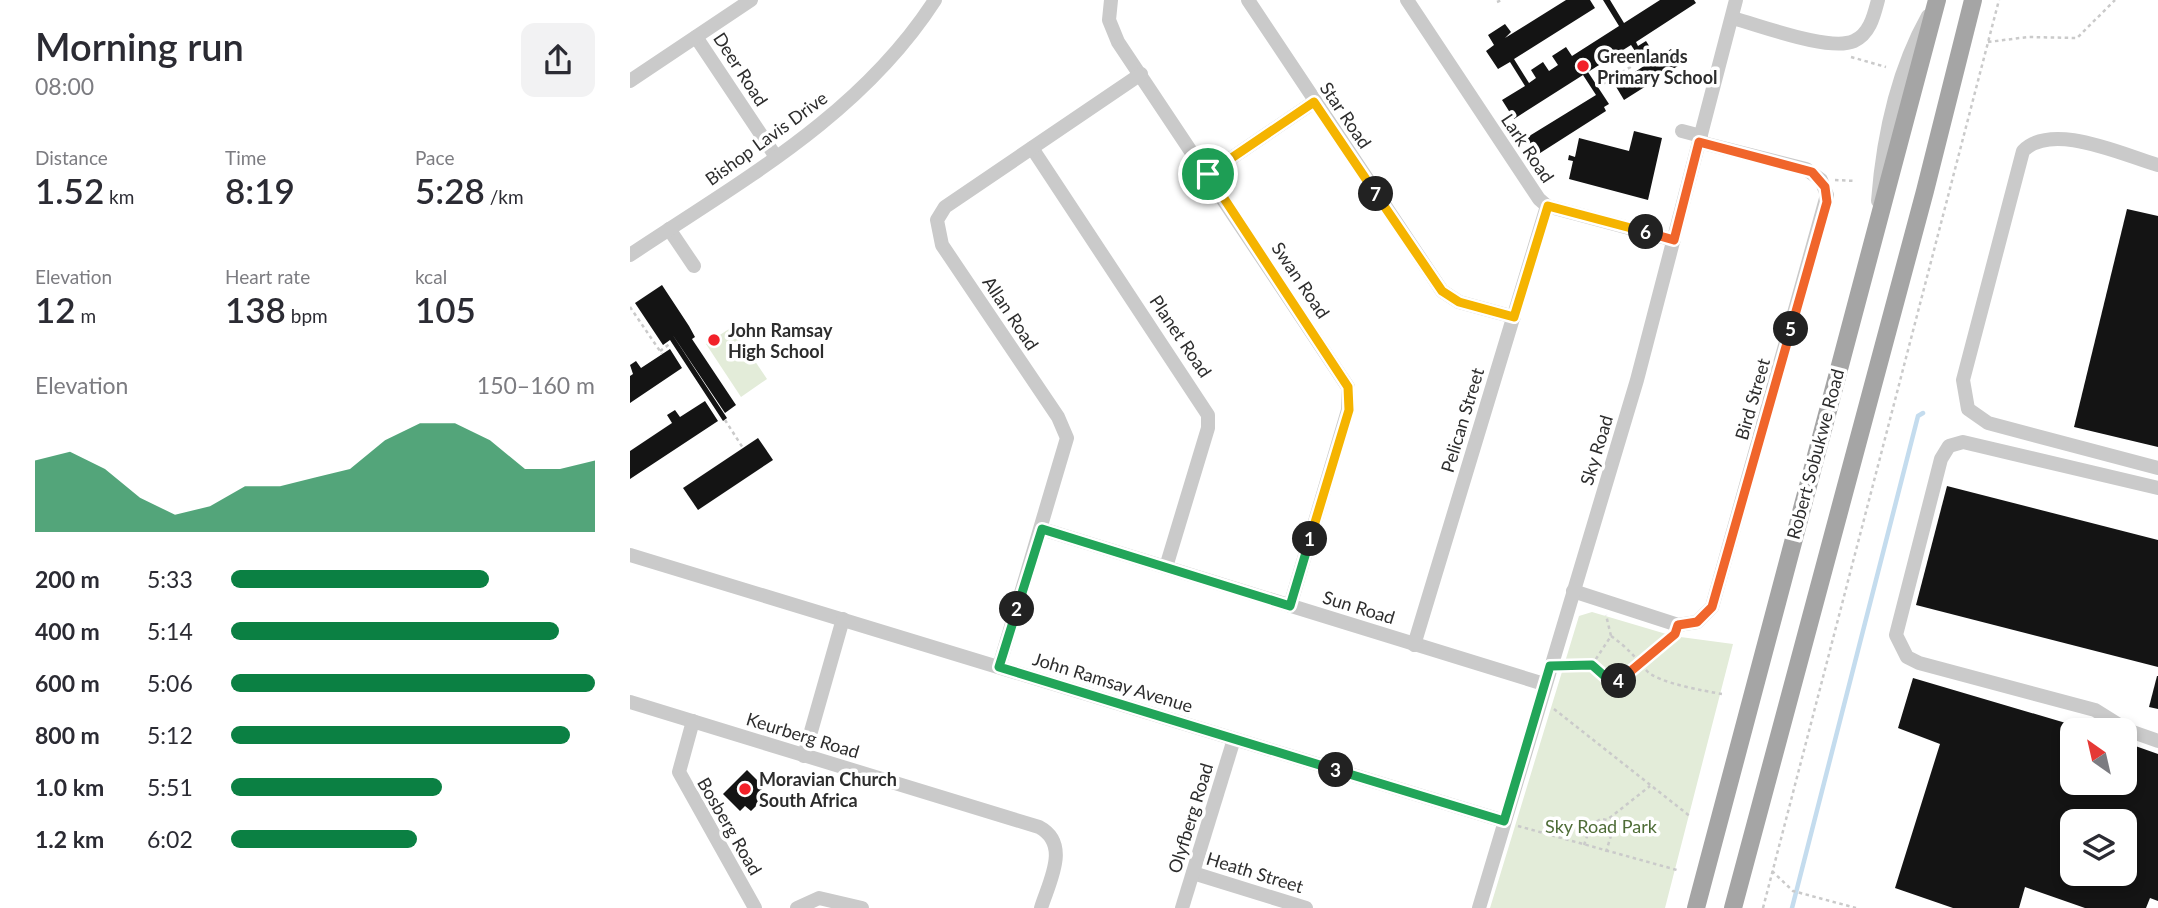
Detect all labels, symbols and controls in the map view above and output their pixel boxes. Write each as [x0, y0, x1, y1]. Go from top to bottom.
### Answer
text: Morning run [35, 23, 244, 69]
button: share [521, 23, 595, 97]
street label: Deer Road [709, 28, 773, 110]
place label: Greenlands Primary School [1597, 45, 1717, 88]
marker: Greenlands Primary School [1575, 58, 1591, 74]
text: 08:00 [35, 72, 94, 100]
street label: Star Road [1316, 78, 1376, 152]
street label: Bishop Lavis Drive [701, 86, 831, 190]
street label: Lark Road [1497, 109, 1559, 187]
pin [1178, 144, 1238, 204]
text: Distance [35, 146, 108, 169]
text: Time [225, 146, 266, 169]
text: Pace [415, 146, 454, 169]
icon: arrive [1189, 155, 1227, 193]
text: 1.52 [35, 169, 104, 211]
text: 8:19 [225, 169, 295, 211]
text: 5:28 [415, 169, 485, 211]
pin: 7 [1358, 176, 1394, 212]
text: 7 [1370, 182, 1381, 205]
text: km [104, 185, 134, 208]
text: /km [485, 185, 524, 208]
pin: 6 [1628, 215, 1664, 250]
text: 6 [1640, 220, 1651, 243]
street label: Swan Road [1268, 238, 1334, 322]
text: Elevation [35, 265, 112, 288]
text: Heart rate [225, 265, 310, 288]
text: kcal [415, 265, 447, 288]
street label: Allan Road [978, 272, 1044, 354]
text: 12 [35, 288, 76, 330]
text: 138 [225, 288, 286, 330]
text: 105 [415, 288, 476, 330]
street label: Planet Road [1145, 291, 1217, 381]
text: m [76, 304, 96, 327]
text: bpm [286, 304, 328, 327]
pin: 5 [1774, 312, 1808, 346]
text: 5 [1785, 317, 1796, 340]
place label: John Ramsay High School [728, 319, 833, 362]
marker: John Ramsay High School [706, 332, 722, 348]
street label: Bird Street [1730, 355, 1774, 442]
street label: Pelican Street [1436, 365, 1488, 475]
street label: Robert Sobukwe Road [1782, 366, 1848, 542]
text: Elevation [35, 371, 128, 399]
text: 150–160 m [477, 371, 595, 399]
street label: Sky Road [1575, 412, 1617, 488]
pin: 1 [1292, 522, 1328, 556]
text: 1 [1304, 527, 1315, 550]
text: 200 m [35, 565, 100, 593]
text: 5:33 [147, 565, 193, 593]
street label: Sun Road [1320, 586, 1398, 628]
pin: 2 [1000, 592, 1034, 626]
text: 2 [1011, 597, 1022, 620]
text: 400 m [35, 617, 100, 645]
text: 5:14 [147, 617, 193, 645]
street label: John Ramsay Avenue [1030, 647, 1196, 717]
pin: 4 [1602, 664, 1636, 698]
text: 600 m [35, 669, 100, 697]
text: 5:06 [147, 669, 193, 697]
text: 4 [1613, 669, 1624, 692]
street label: Keurberg Road [744, 707, 862, 763]
north arrow [2060, 718, 2137, 794]
map controls [2060, 718, 2137, 886]
text: 800 m [35, 721, 100, 749]
text: 5:12 [147, 721, 193, 749]
pin: 3 [1318, 752, 1354, 788]
text: 3 [1330, 758, 1341, 781]
street label: Olyfberg Road [1163, 760, 1217, 876]
place label: Moravian Church South Africa [759, 768, 897, 811]
text: 1.0 km [35, 773, 104, 801]
text: 5:51 [147, 773, 193, 801]
street label: Bosberg Road [693, 773, 767, 879]
marker: Moravian Church South Africa [737, 781, 753, 797]
button: layers [2060, 809, 2137, 886]
park label: Sky Road Park [1545, 815, 1658, 837]
text: 1.2 km [35, 825, 104, 853]
text: 6:02 [147, 825, 193, 853]
street label: Heath Street [1204, 847, 1307, 897]

